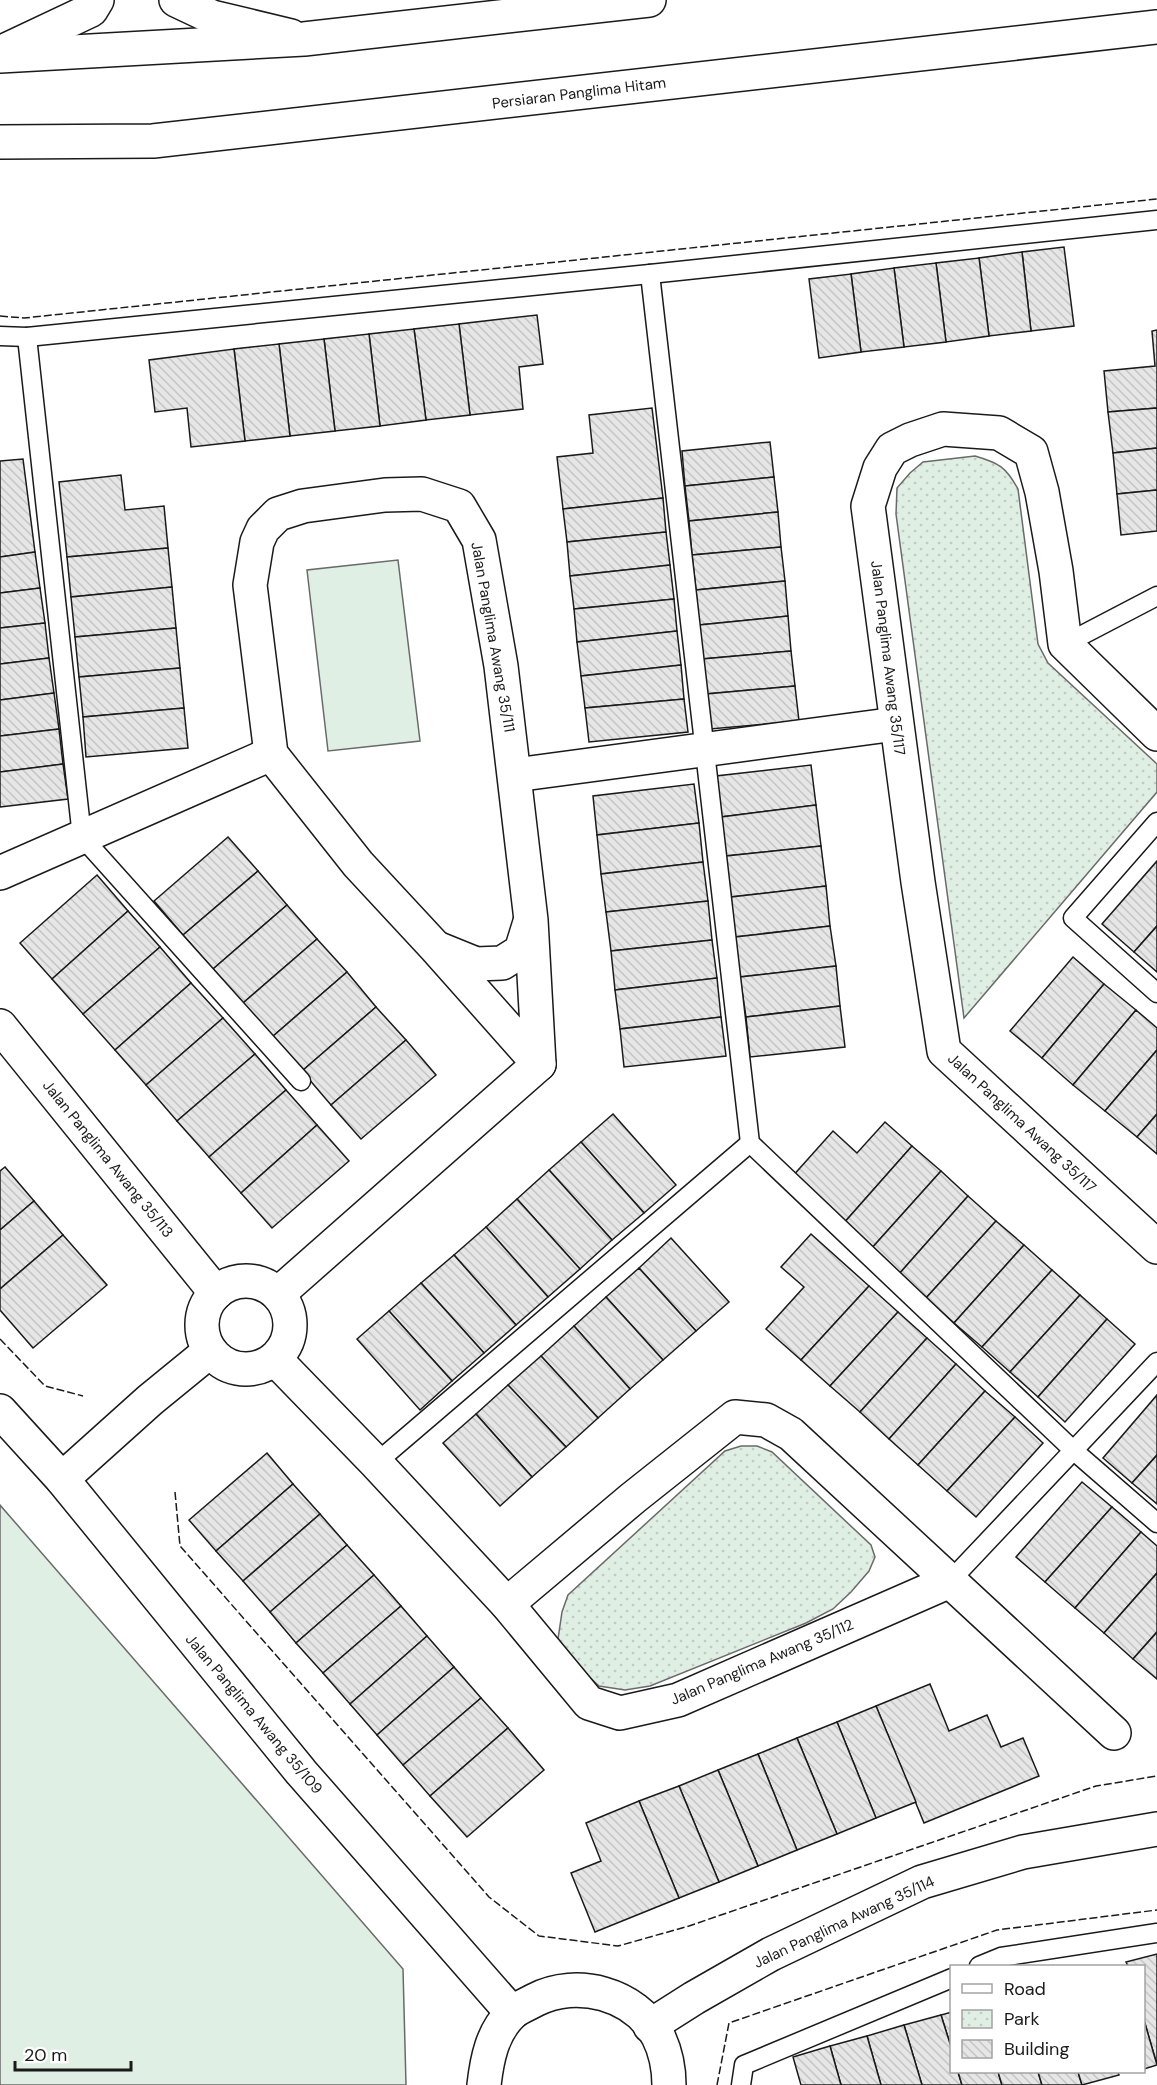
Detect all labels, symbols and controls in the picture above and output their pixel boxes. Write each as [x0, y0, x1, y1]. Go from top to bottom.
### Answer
street label: Persiaran Panglima Hitam [491, 72, 667, 114]
street label: Jalan Panglima Awang 35/111 [466, 540, 520, 734]
street label: Jalan Panglima Awang 35/117 [866, 559, 910, 757]
street label: Jalan Panglima Awang 35/117 [943, 1049, 1101, 1197]
street label: Jalan Panglima Awang 35/113 [38, 1076, 178, 1242]
street label: Jalan Panglima Awang 35/112 [667, 1614, 857, 1710]
street label: Jalan Panglima Awang 35/109 [181, 1630, 327, 1798]
street label: Jalan Panglima Awang 35/114 [750, 1871, 938, 1973]
legend [950, 1965, 1145, 2073]
text: Road [1004, 1977, 1046, 2001]
text: Park [1004, 2007, 1040, 2031]
scale bar [15, 2034, 130, 2072]
text: Building [1004, 2037, 1069, 2061]
text: 20 m [24, 2043, 67, 2067]

